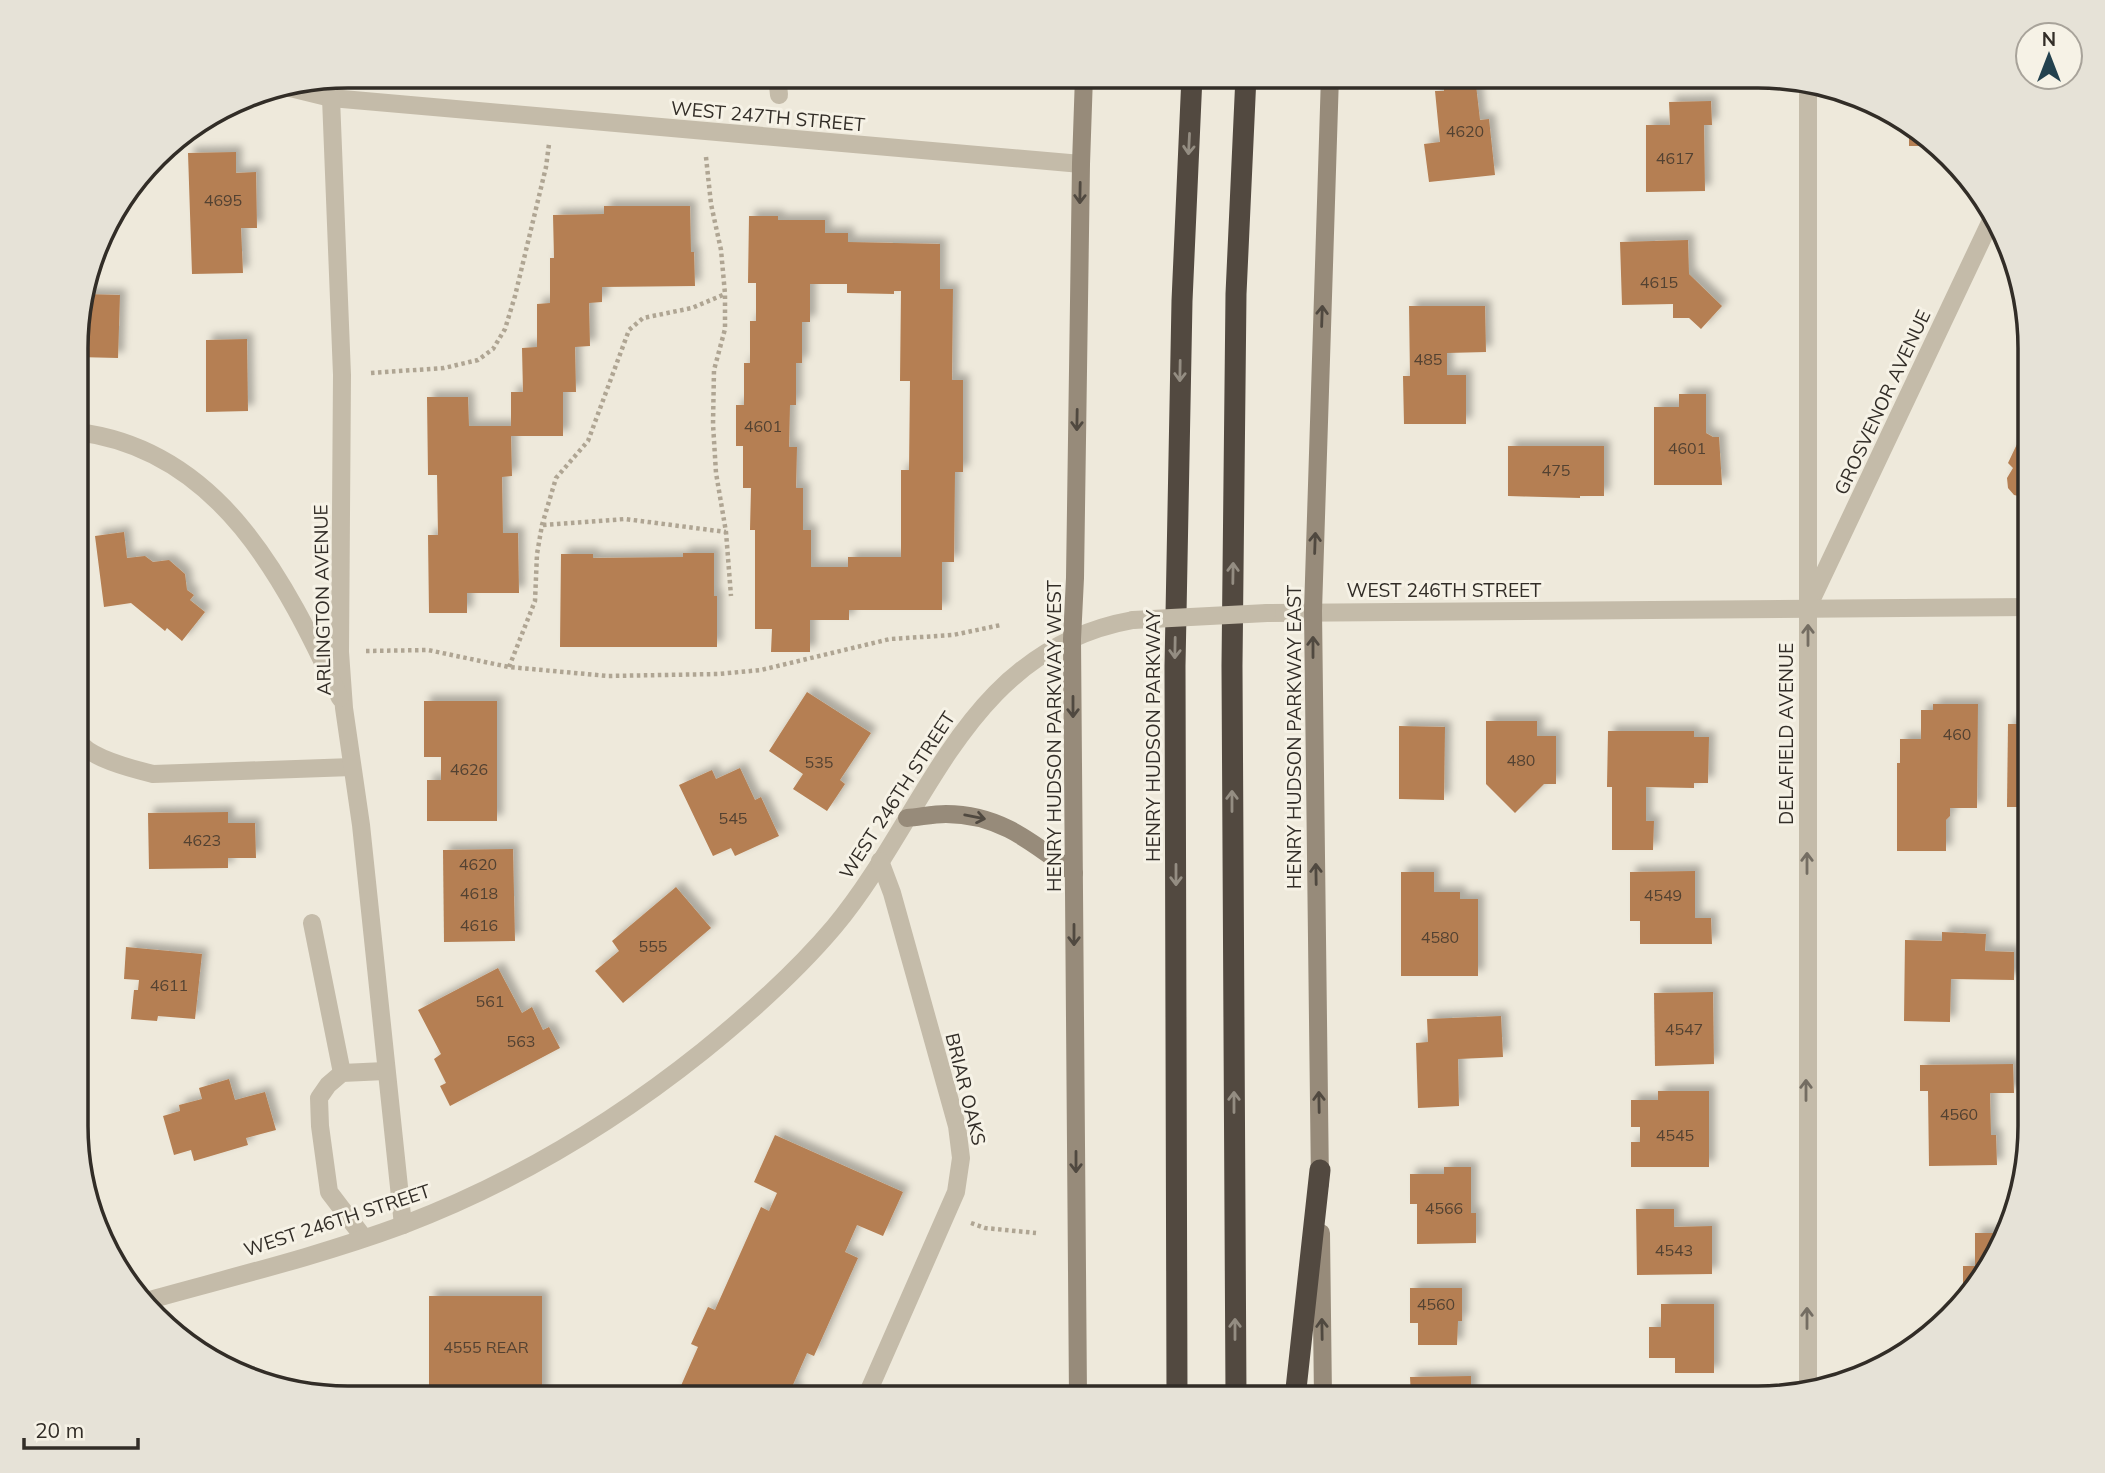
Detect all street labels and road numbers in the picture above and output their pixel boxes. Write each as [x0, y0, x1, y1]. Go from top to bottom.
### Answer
street label: WEST 247TH STREET [670, 96, 867, 136]
street label: GROSVENOR AVENUE [1829, 306, 1935, 498]
street label: ARLINGTON AVENUE [308, 504, 336, 696]
street label: WEST 246TH STREET [1346, 578, 1542, 602]
street label: HENRY HUDSON PARKWAY WEST [1042, 579, 1066, 892]
street label: HENRY HUDSON PARKWAY EAST [1282, 584, 1306, 889]
street label: HENRY HUDSON PARKWAY [1141, 610, 1165, 862]
street label: DELAFIELD AVENUE [1774, 643, 1798, 825]
street label: WEST 246TH STREET [834, 706, 960, 883]
street label: BRIAR OAKS [940, 1030, 992, 1148]
street label: WEST 246TH STREET [241, 1178, 434, 1262]

